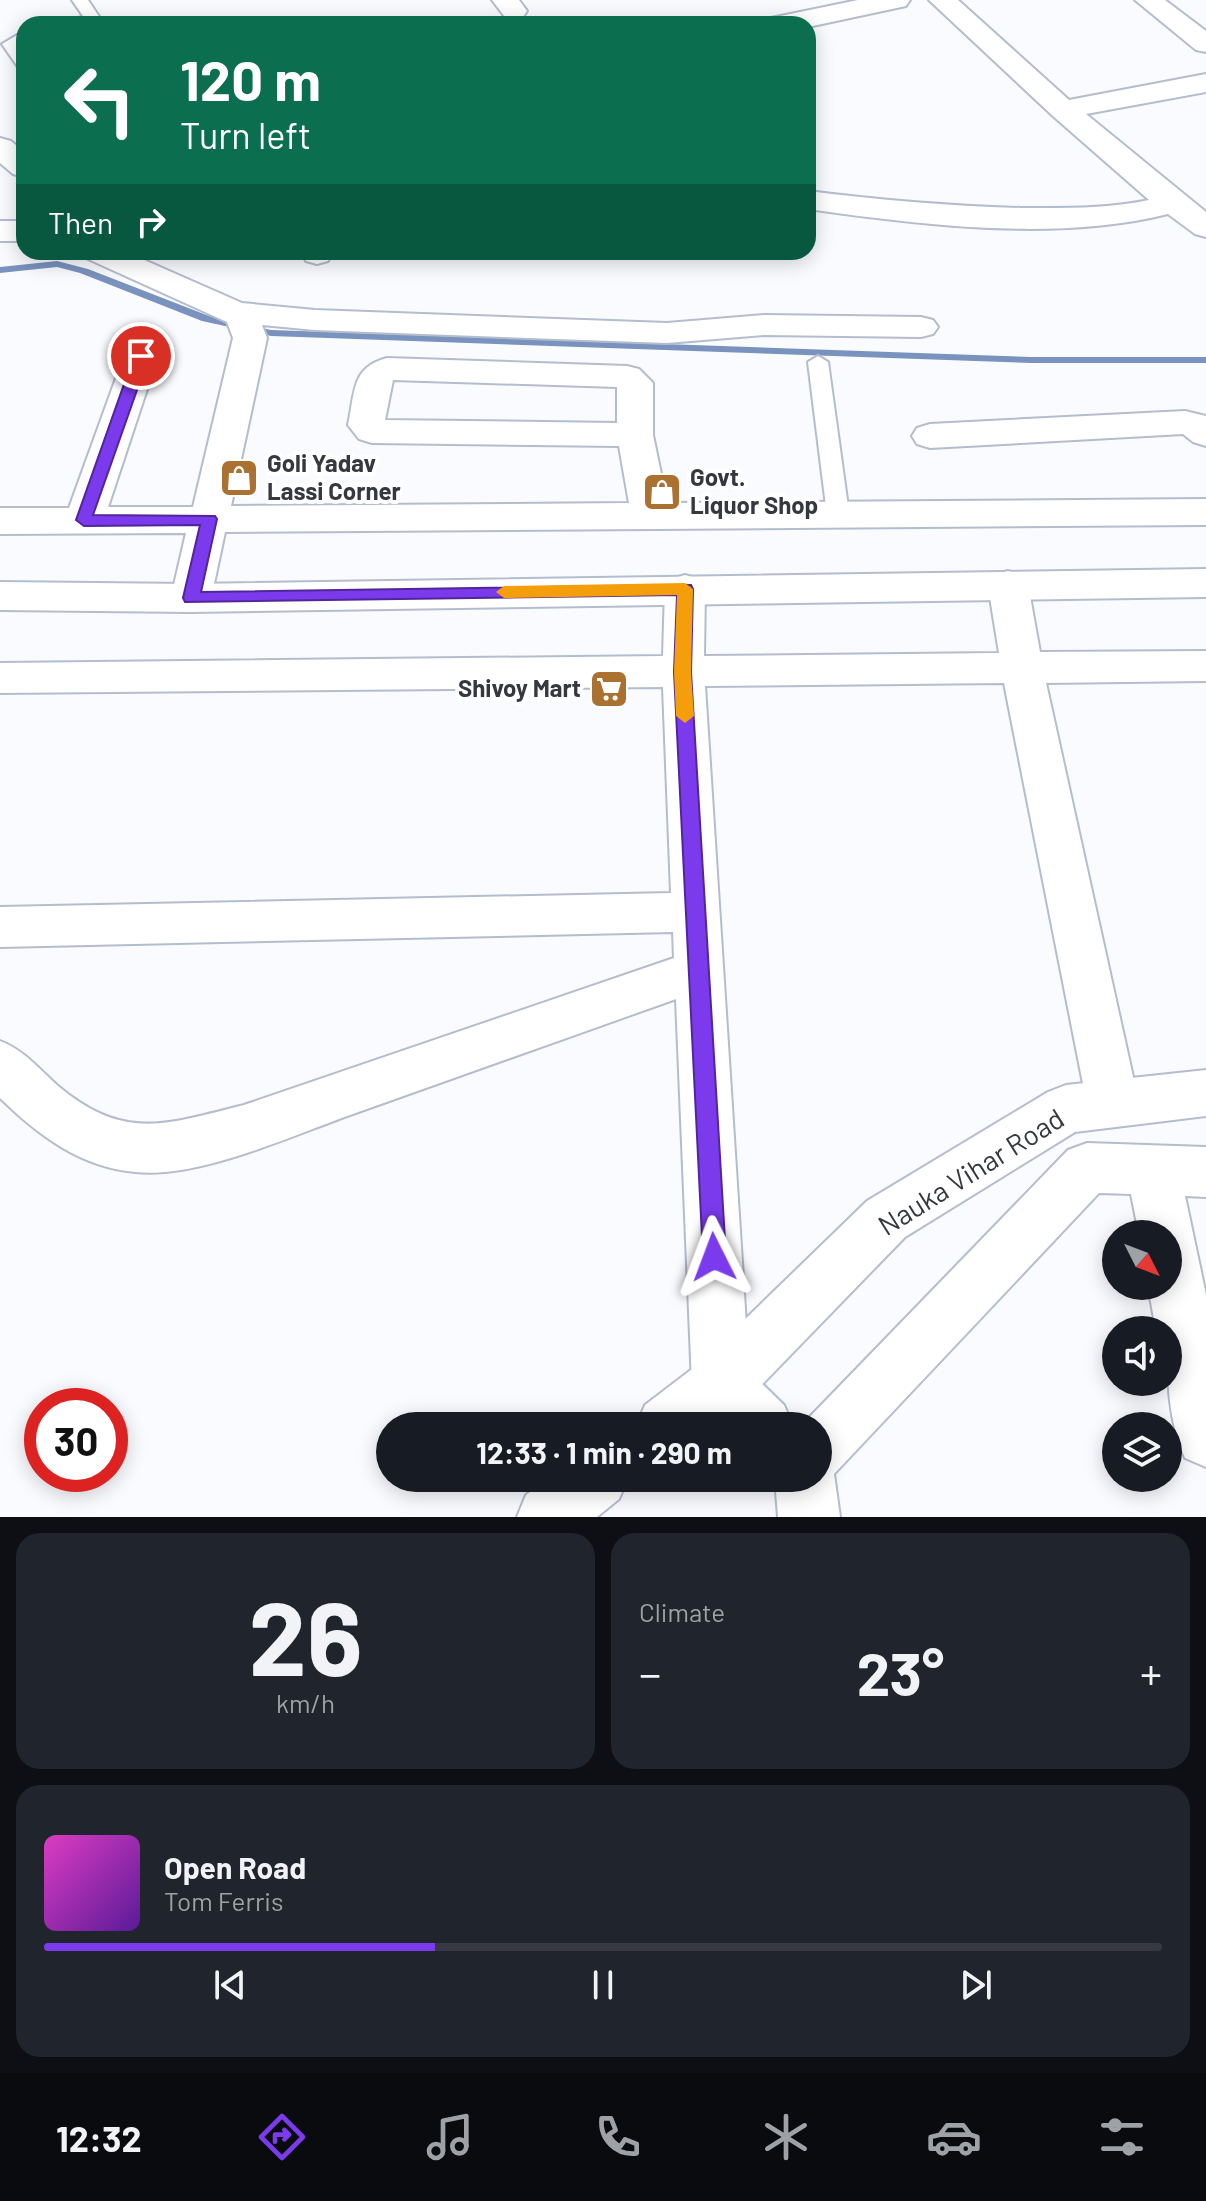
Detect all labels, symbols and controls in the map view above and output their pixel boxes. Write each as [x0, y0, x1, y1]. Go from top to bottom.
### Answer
text: 120 m [180, 45, 321, 112]
icon: left [48, 48, 152, 152]
text: Turn left [180, 113, 311, 156]
icon: right [129, 200, 173, 244]
text: Then [48, 204, 113, 240]
pin [107, 322, 175, 390]
icon: arrive [119, 334, 163, 378]
place label: Goli Yadav Lassi Corner [267, 448, 401, 505]
shop icon: Goli Yadav Lassi Corner [218, 457, 260, 499]
place label: Govt. Liquor Shop [690, 462, 818, 519]
shop icon: Govt. Liquor Shop [641, 471, 683, 513]
supermarket icon: Shivoy Mart [588, 668, 630, 710]
place label: Shivoy Mart [458, 673, 581, 702]
street label: Nauka Vihar Road [871, 1100, 1070, 1242]
position arrow [672, 1215, 756, 1299]
north arrow [1102, 1220, 1182, 1300]
map controls [1102, 1220, 1182, 1492]
button: sound [1102, 1316, 1182, 1396]
speed limit sign: 30 [24, 1388, 128, 1492]
button: layers [1102, 1412, 1182, 1492]
text: 12:33 · 1 min · 290 m [476, 1434, 732, 1470]
text: 26 [248, 1572, 363, 1697]
text: Climate [639, 1596, 725, 1627]
text: 23° [857, 1636, 944, 1708]
text: − [639, 1646, 661, 1699]
text: + [1140, 1646, 1162, 1699]
text: km/h [276, 1687, 335, 1718]
text: Open Road [164, 1849, 306, 1885]
text: Tom Ferris [164, 1885, 284, 1916]
icon: previous [208, 1963, 252, 2007]
icon: pause [581, 1963, 625, 2007]
icon: next [954, 1963, 998, 2007]
icon: directions [254, 2109, 310, 2165]
icon: music [422, 2109, 478, 2165]
icon: phone [590, 2109, 646, 2165]
icon: climate [758, 2109, 814, 2165]
icon: car [926, 2109, 982, 2165]
icon: filters [1094, 2109, 1150, 2165]
text: 12:32 [56, 2116, 142, 2159]

